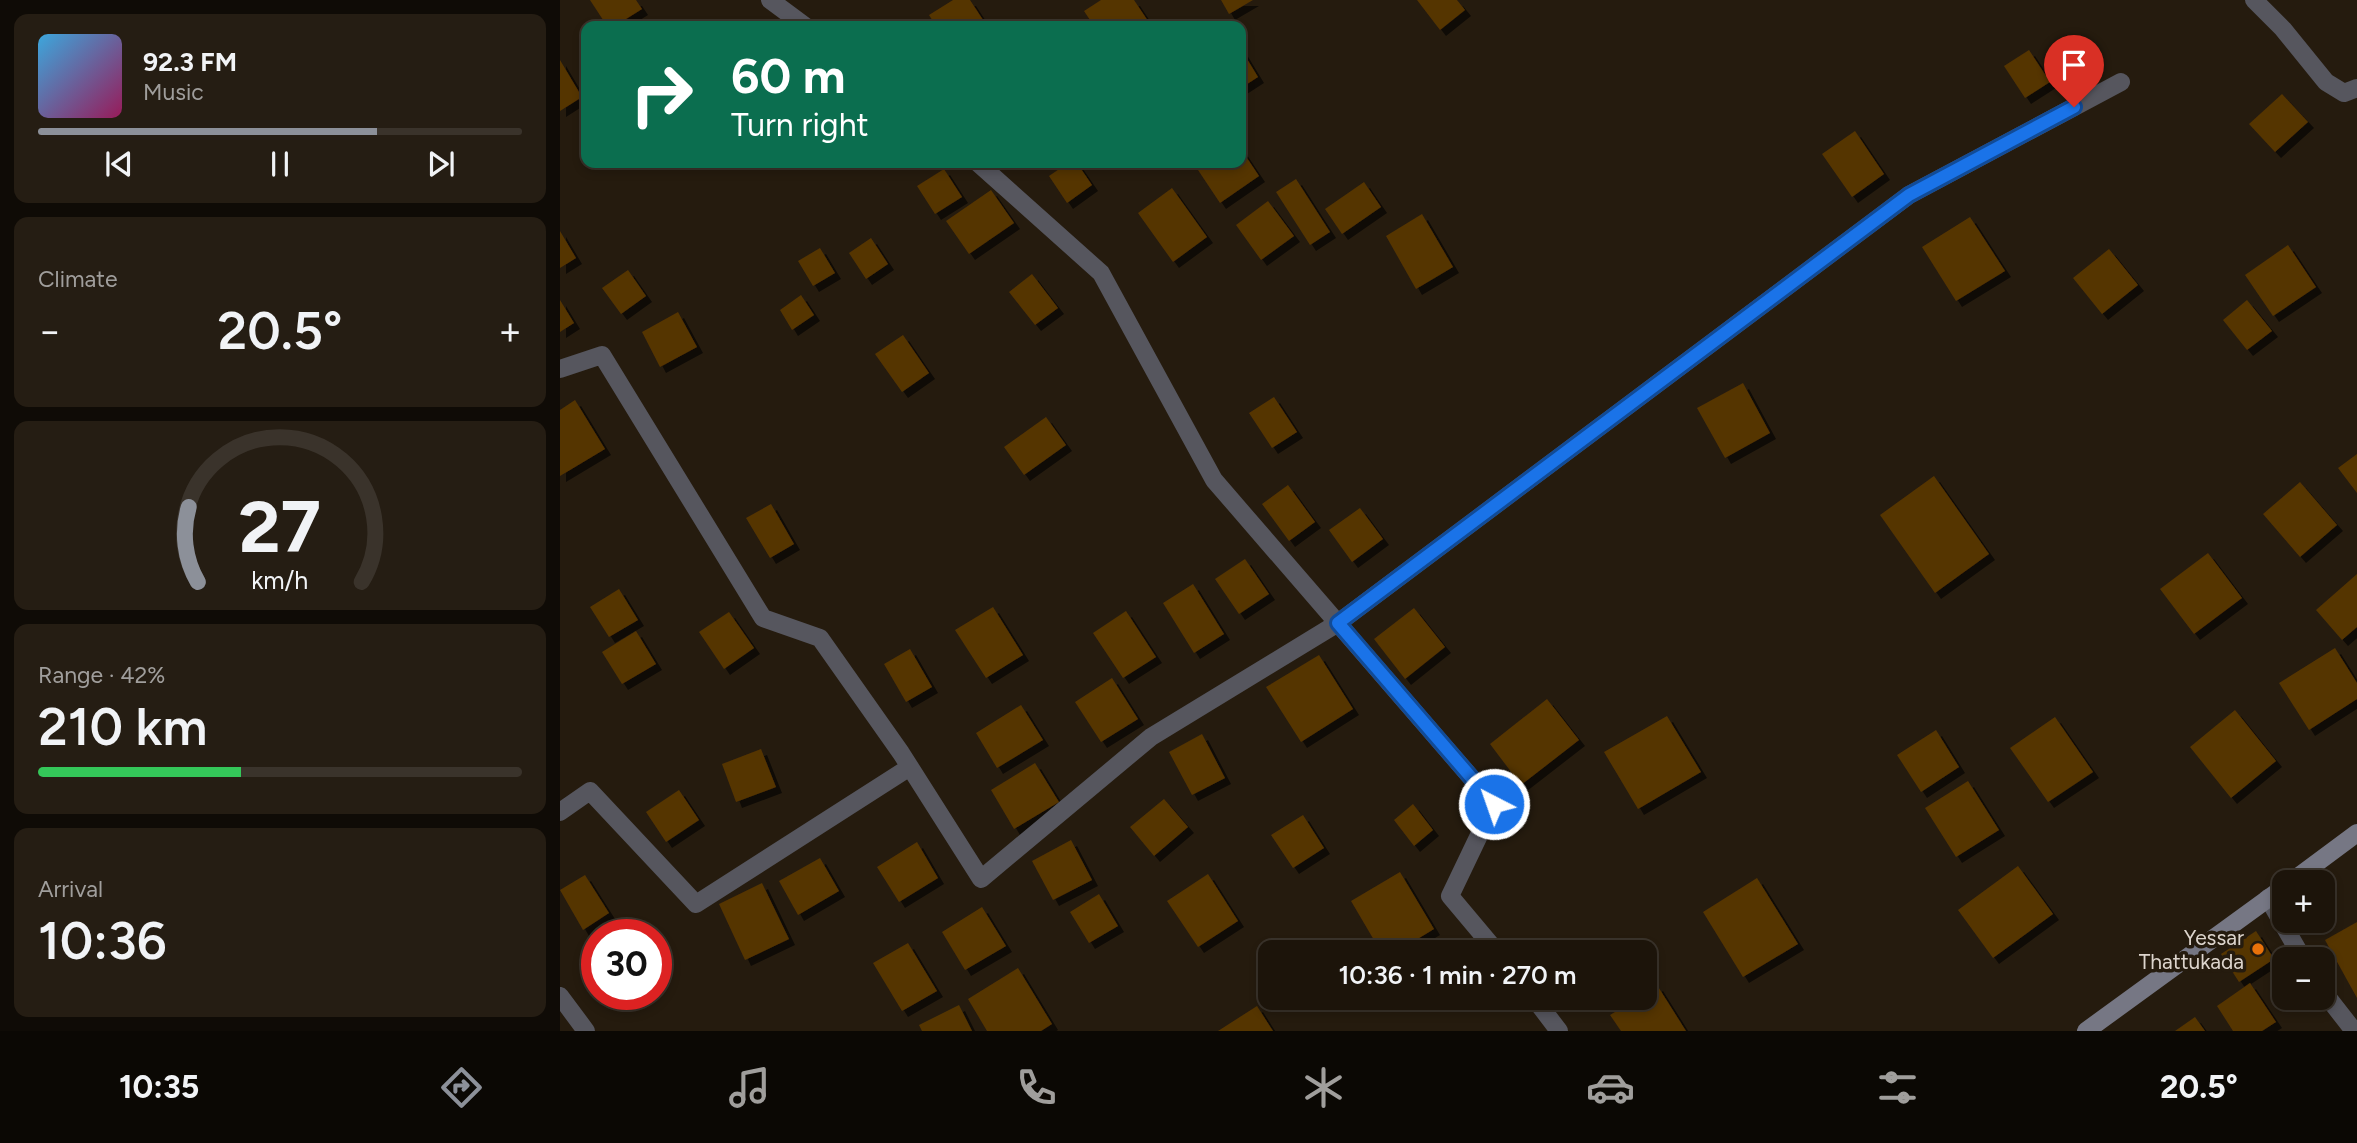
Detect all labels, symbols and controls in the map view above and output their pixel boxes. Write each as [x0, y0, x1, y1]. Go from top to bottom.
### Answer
pin [2044, 35, 2104, 107]
text: 92.3 FM [143, 46, 237, 78]
text: 60 m [731, 46, 846, 105]
icon: arrive [2055, 46, 2093, 84]
icon: right [616, 49, 707, 140]
text: Music [143, 78, 204, 106]
text: Turn right [731, 106, 869, 144]
icon: previous [100, 145, 138, 183]
icon: pause [261, 145, 299, 183]
icon: next [422, 145, 460, 183]
text: Climate [38, 265, 117, 293]
text: 20.5° [218, 300, 342, 362]
text: − [38, 308, 62, 354]
text: + [498, 308, 522, 354]
text: 27 [239, 483, 321, 570]
text: km/h [251, 564, 309, 594]
text: Range · 42% [38, 661, 165, 689]
text: 210 km [38, 696, 207, 758]
position arrow [1457, 767, 1531, 841]
map controls [2272, 870, 2335, 1010]
button: + [2272, 870, 2335, 933]
text: Arrival [38, 875, 103, 903]
text: 10:36 [38, 910, 167, 972]
speed limit sign: 30 [581, 919, 672, 1010]
place label: Yessar Thattukada [2139, 925, 2244, 974]
marker: Yessar Thattukada [2250, 941, 2266, 957]
button: − [2272, 947, 2335, 1010]
text: 10:36 · 1 min · 270 m [1338, 959, 1577, 991]
icon: directions [437, 1063, 486, 1112]
icon: music [725, 1063, 774, 1112]
icon: phone [1012, 1063, 1061, 1112]
icon: climate [1299, 1063, 1348, 1112]
icon: car [1586, 1063, 1635, 1112]
icon: filters [1873, 1063, 1922, 1112]
text: 10:35 [119, 1068, 199, 1106]
text: 20.5° [2160, 1068, 2238, 1106]

